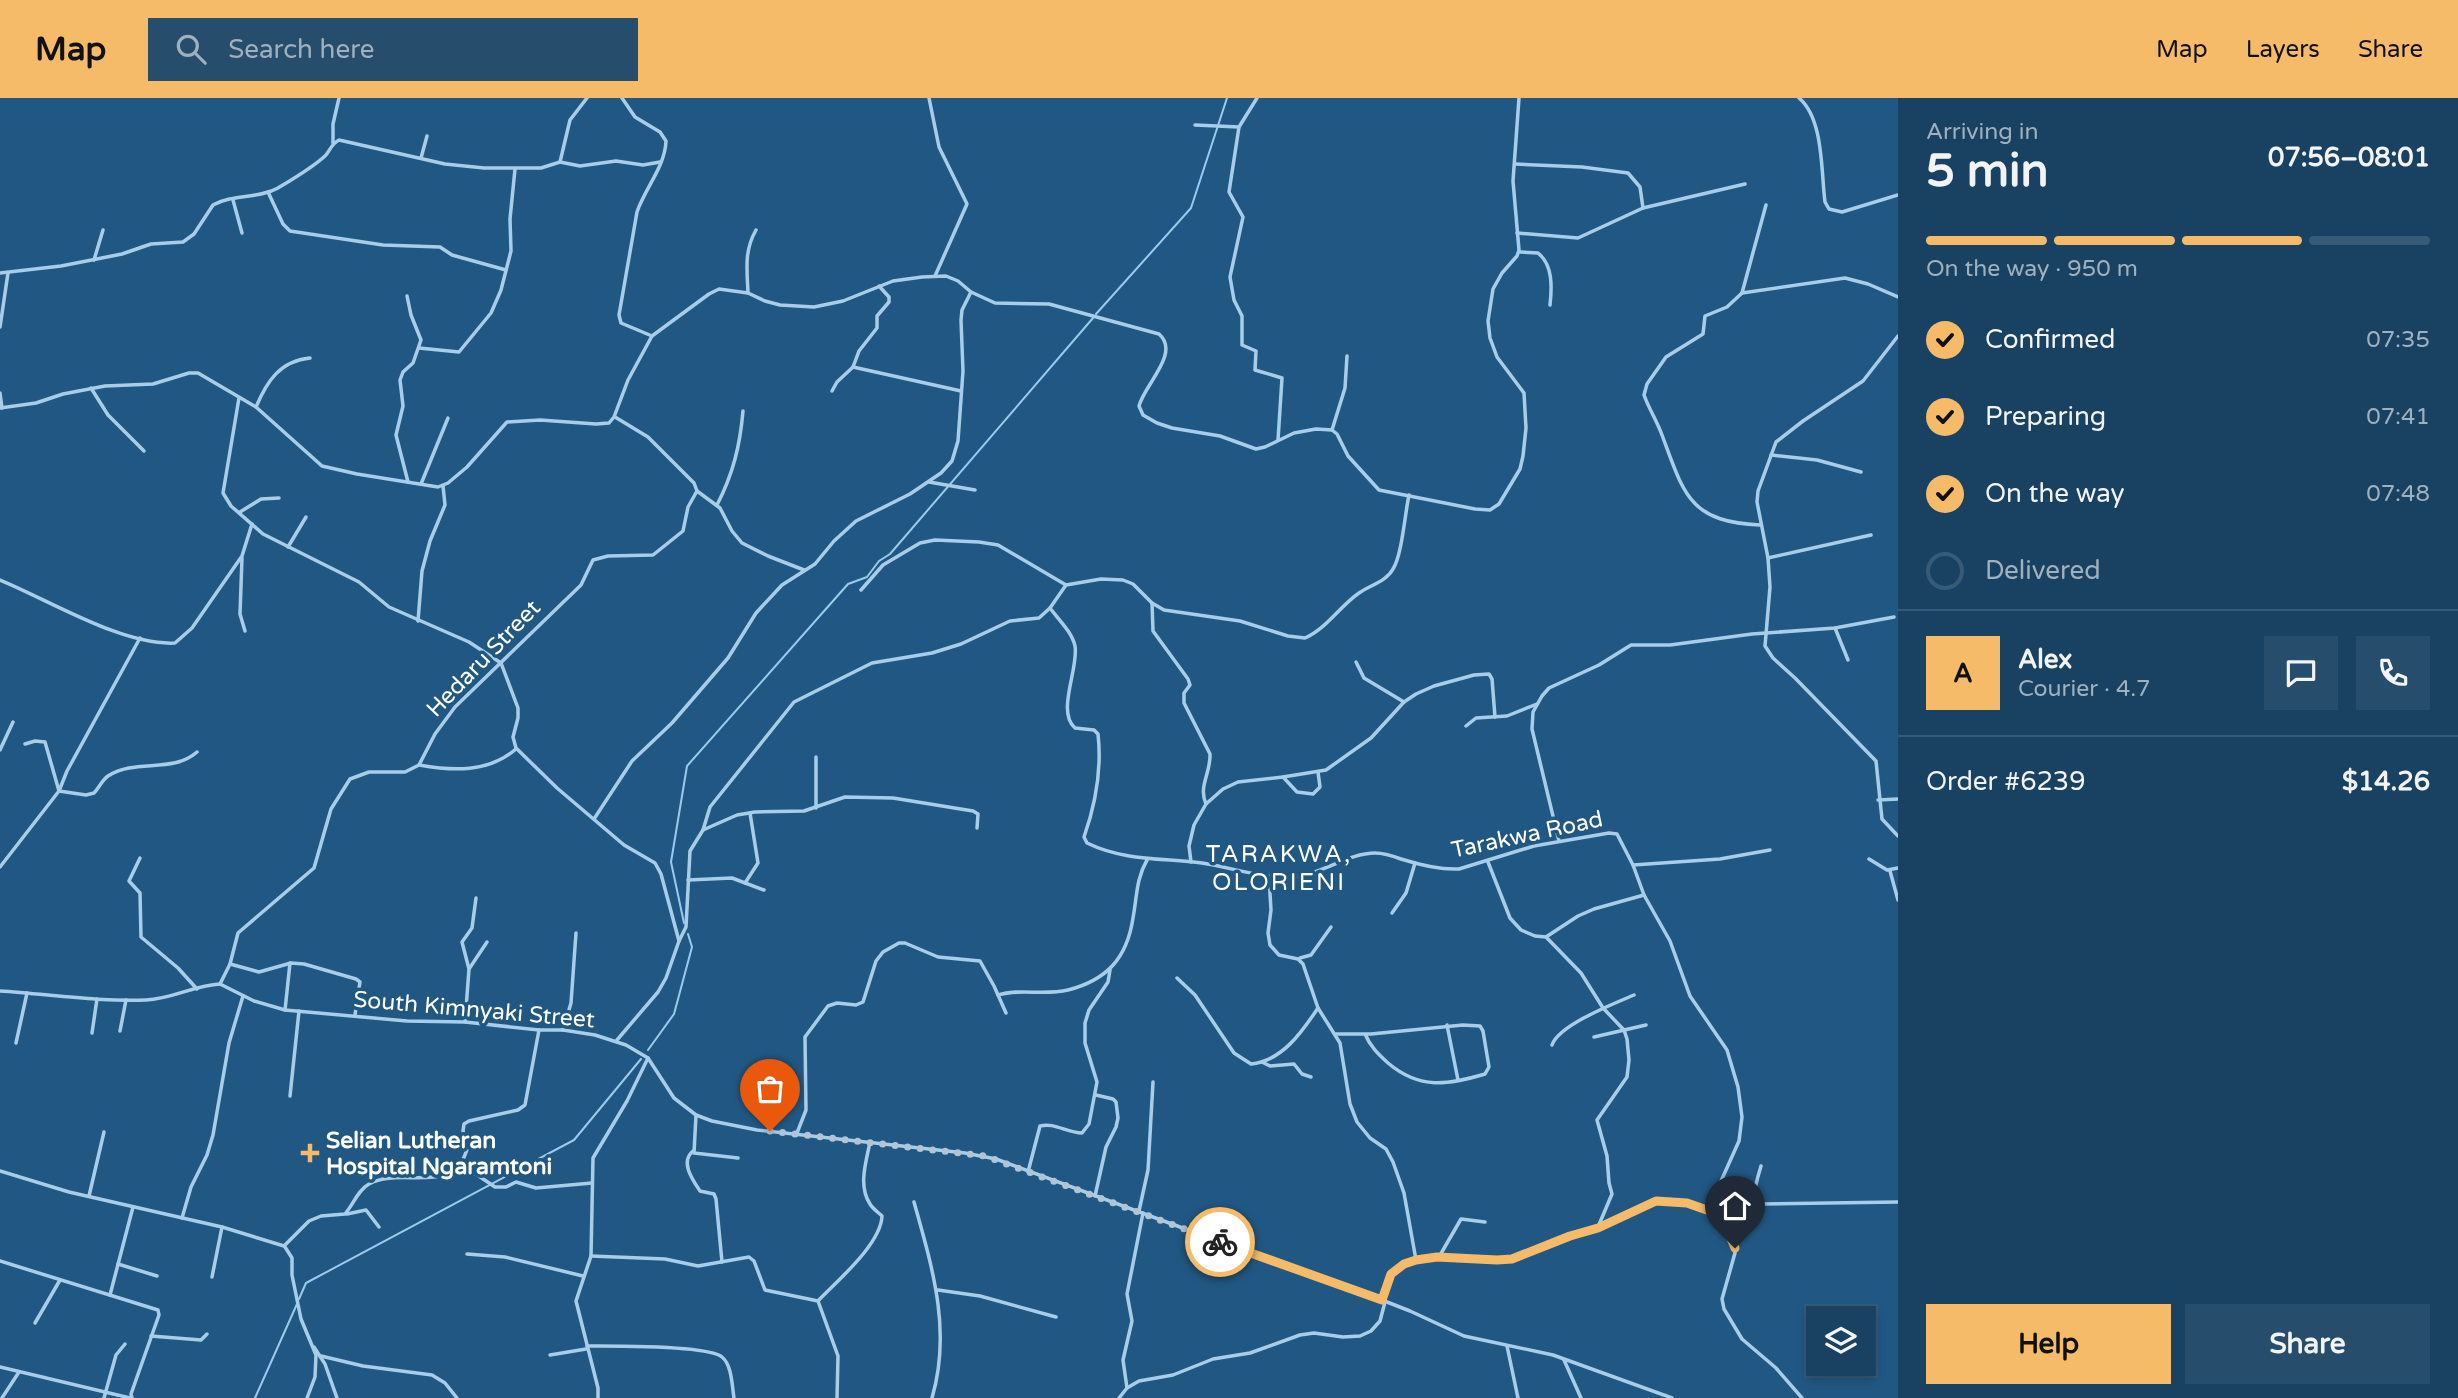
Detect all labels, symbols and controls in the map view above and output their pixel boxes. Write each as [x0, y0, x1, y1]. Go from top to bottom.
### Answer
search box [148, 18, 638, 81]
text: Map [35, 30, 106, 69]
icon: search [172, 30, 210, 68]
text: Search here [228, 34, 374, 65]
text: Map [2156, 35, 2208, 64]
text: Layers [2246, 35, 2320, 64]
text: Share [2358, 35, 2423, 64]
text: Arriving in [1926, 118, 2039, 146]
text: 07:56–08:01 [2268, 142, 2430, 173]
text: 5 min [1926, 144, 2049, 199]
text: On the way · 950 m [1926, 255, 2138, 283]
icon: check [1926, 321, 1964, 359]
text: Confirmed [1985, 324, 2115, 355]
text: 07:35 [2366, 326, 2430, 354]
icon: check [1926, 398, 1964, 436]
text: Preparing [1985, 401, 2106, 432]
text: 07:41 [2366, 403, 2430, 431]
icon: check [1926, 475, 1964, 513]
text: On the way [1985, 478, 2125, 509]
text: 07:48 [2366, 480, 2430, 508]
text: Delivered [1985, 555, 2101, 586]
street label: Hedaru Street [421, 594, 547, 723]
button: chat [2264, 636, 2338, 710]
button: phone [2356, 636, 2430, 710]
text: Alex [2018, 644, 2072, 675]
text: A [1953, 658, 1973, 689]
text: Courier · 4.7 [2018, 675, 2151, 703]
text: Order #6239 [1926, 766, 2086, 797]
text: $14.26 [2342, 766, 2430, 797]
street label: Tarakwa Road [1449, 805, 1606, 865]
district label: TARAKWA, OLORIENI [1206, 840, 1352, 897]
street label: South Kimnyaki Street [352, 985, 596, 1035]
pin [740, 1059, 800, 1131]
icon: bag [751, 1070, 789, 1108]
place label: Selian Lutheran Hospital Ngaramtoni [326, 1127, 552, 1181]
marker: Selian Lutheran Hospital Ngaramtoni [300, 1143, 320, 1163]
pin [1705, 1176, 1765, 1248]
icon: home [1716, 1187, 1754, 1225]
courier [1185, 1207, 1255, 1277]
icon: bike [1201, 1223, 1239, 1261]
button: Help [1926, 1304, 2171, 1384]
button: Share [2185, 1304, 2430, 1384]
map controls [1806, 1306, 1876, 1376]
button: layers [1806, 1306, 1876, 1376]

